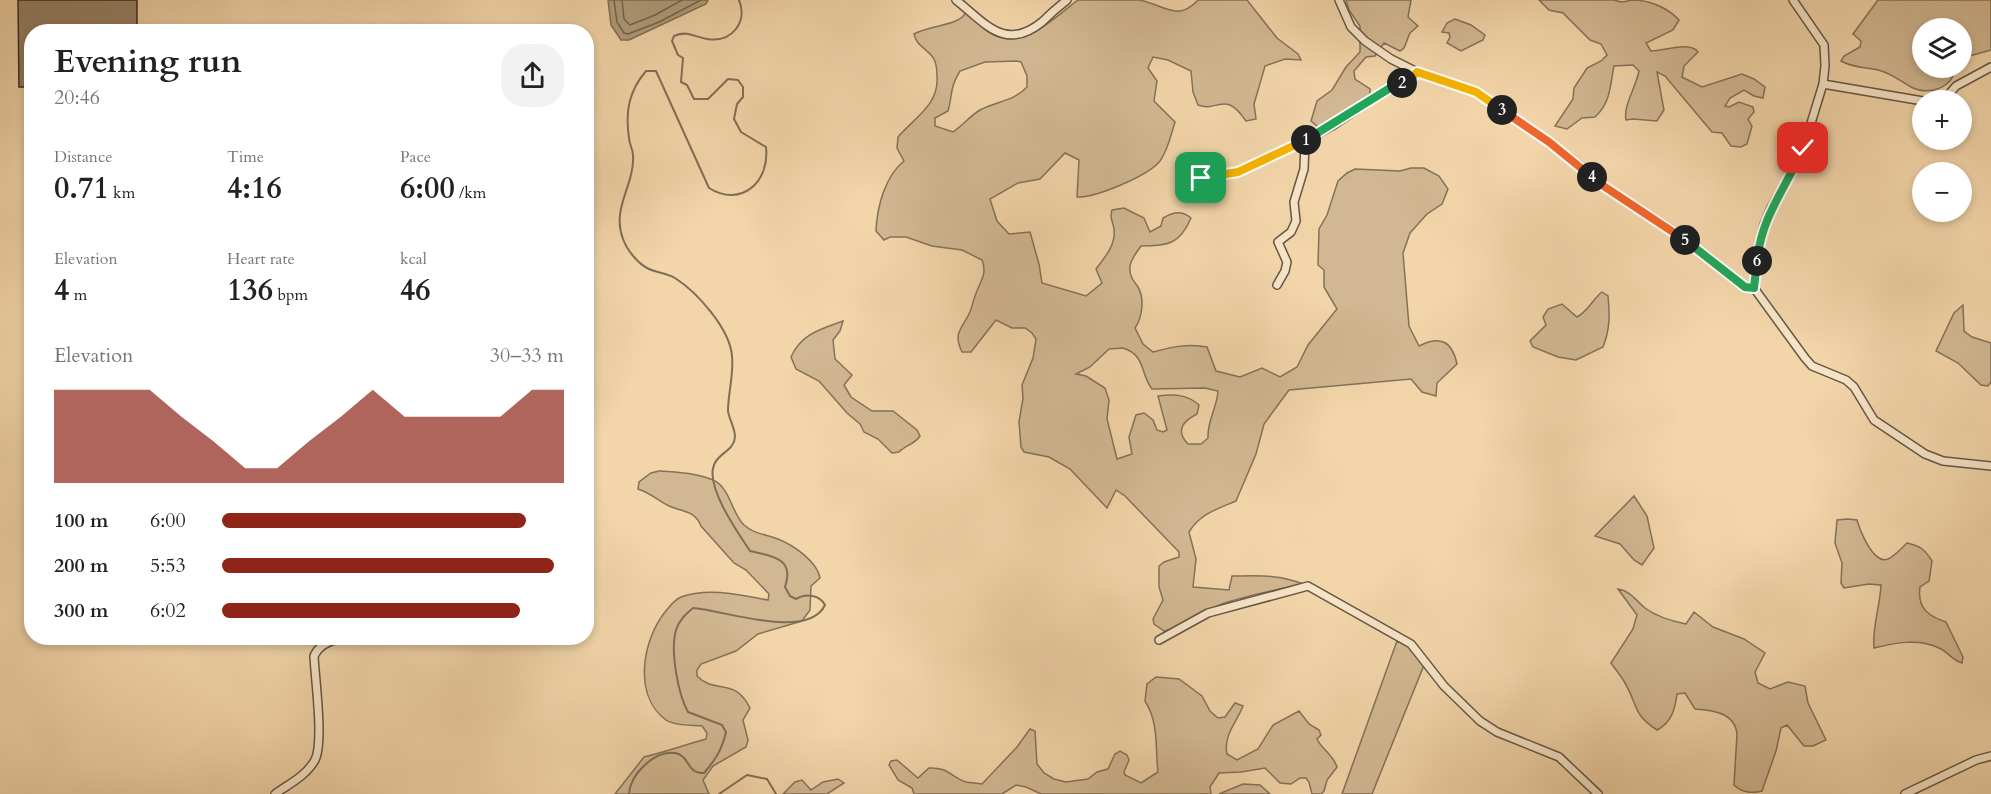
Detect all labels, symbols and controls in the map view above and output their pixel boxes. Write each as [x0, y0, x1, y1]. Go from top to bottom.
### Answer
map controls [1912, 18, 1972, 222]
button: layers [1912, 18, 1972, 78]
text: Evening run [54, 39, 242, 84]
button: share [501, 44, 564, 107]
pin: 2 [1387, 68, 1417, 98]
text: 2 [1398, 72, 1406, 94]
text: 20:46 [54, 84, 100, 111]
button: + [1912, 90, 1972, 150]
pin: 3 [1487, 95, 1517, 125]
text: 3 [1498, 99, 1506, 121]
pin [1777, 122, 1828, 173]
pin: 1 [1291, 125, 1321, 155]
text: 1 [1302, 129, 1310, 151]
icon: check [1786, 131, 1819, 164]
text: Distance [54, 146, 112, 168]
text: Time [227, 146, 264, 168]
text: Pace [400, 146, 431, 168]
pin [1175, 152, 1226, 203]
icon: arrive [1184, 161, 1217, 194]
pin: 4 [1577, 162, 1607, 192]
button: − [1912, 162, 1972, 222]
text: 4 [1588, 166, 1596, 188]
text: 0.71 [54, 168, 109, 209]
text: 4:16 [227, 168, 282, 209]
text: 6:00 [400, 168, 455, 209]
text: km [109, 182, 135, 204]
text: /km [455, 182, 486, 204]
pin: 5 [1670, 225, 1700, 255]
text: 5 [1681, 229, 1689, 251]
pin: 6 [1742, 246, 1772, 276]
text: Elevation [54, 248, 118, 270]
text: Heart rate [227, 248, 295, 270]
text: kcal [400, 248, 427, 270]
text: 6 [1753, 250, 1761, 272]
text: 4 [54, 270, 69, 311]
text: 136 [227, 270, 273, 311]
text: 46 [400, 270, 431, 311]
text: m [69, 284, 87, 306]
text: bpm [273, 284, 308, 306]
text: Elevation [54, 342, 133, 369]
text: 30–33 m [490, 342, 564, 369]
text: 100 m [54, 507, 109, 534]
text: 6:00 [150, 507, 186, 534]
text: 200 m [54, 552, 109, 579]
text: 5:53 [150, 552, 186, 579]
text: 300 m [54, 597, 109, 624]
text: 6:02 [150, 597, 186, 624]

